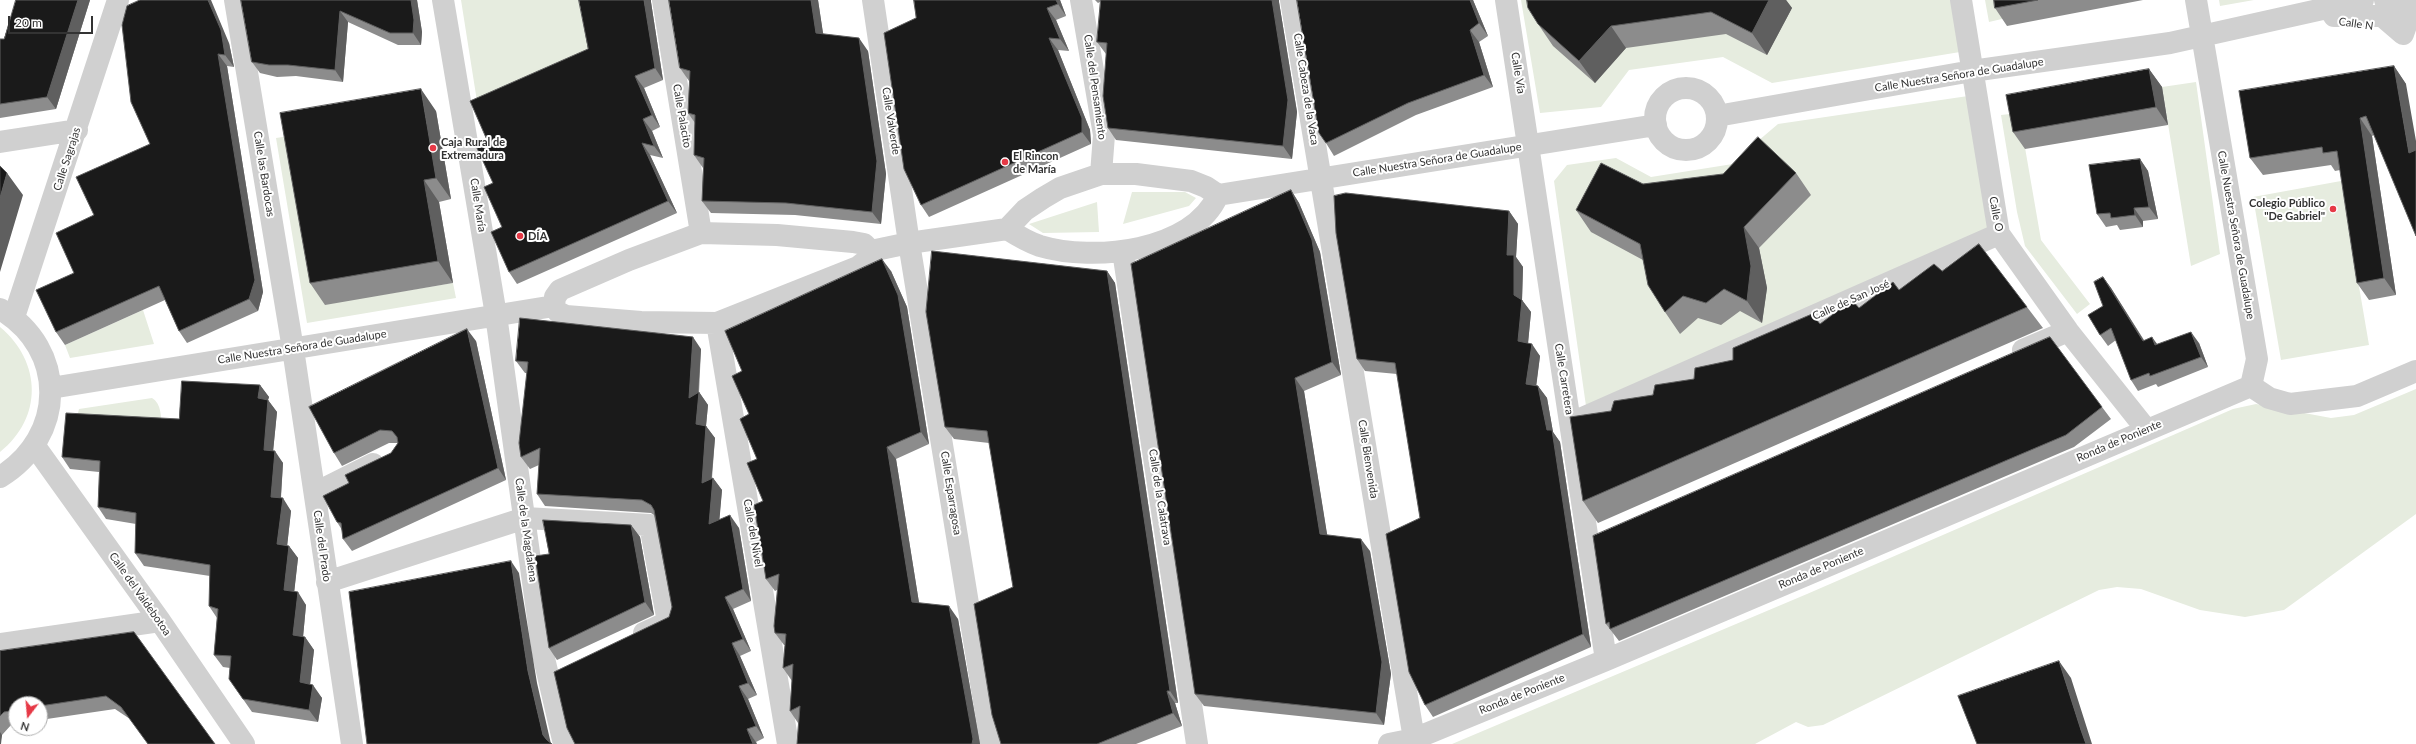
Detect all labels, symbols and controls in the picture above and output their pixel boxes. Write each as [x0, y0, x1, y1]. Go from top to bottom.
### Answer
scale bar [10, 8, 95, 34]
text: 20 m [15, 15, 42, 30]
street label: Calle N [2338, 15, 2374, 33]
street label: Calle Cabeza de la Vaca [1291, 32, 1321, 146]
street label: Calle del Pensamiento [1081, 33, 1109, 141]
street label: Calle Vía [1508, 51, 1528, 95]
street label: Calle Nuestra Señora de Guadalupe [1874, 55, 2044, 95]
street label: Calle Palacito [670, 83, 694, 149]
street label: Calle Valverde [879, 86, 903, 156]
street label: Calle Sagrajas [51, 126, 83, 192]
street label: Calle las Bardocas [251, 130, 277, 218]
place label: Caja Rural de Extremadura [441, 135, 505, 161]
street label: Calle Nuestra Señora de Guadalupe [1352, 140, 1522, 180]
marker: Caja Rural de Extremadura [428, 143, 438, 153]
place label: El Rincon de María [1013, 149, 1058, 175]
street label: Calle Nuestra Señora de Guadalupe [2215, 150, 2257, 320]
marker: El Rincon de María [1000, 157, 1010, 167]
street label: Calle María [467, 177, 489, 233]
street label: Calle O [1986, 195, 2006, 233]
place label: Colegio Público "De Gabriel" [2249, 196, 2325, 222]
marker: Colegio Público "De Gabriel" [2328, 204, 2338, 214]
place label: DÍA [528, 229, 547, 243]
marker: DÍA [515, 231, 525, 241]
street label: Calle de San José [1810, 277, 1892, 323]
street label: Calle Nuestra Señora de Guadalupe [217, 327, 387, 367]
street label: Calle Carretera [1552, 342, 1576, 416]
street label: Ronda de Poniente [2075, 417, 2163, 465]
street label: Calle Bienvenida [1355, 419, 1381, 499]
street label: Calle de la Calatrava [1146, 448, 1174, 546]
street label: Calle Esparragosa [938, 450, 964, 536]
street label: Calle de la Magdalena [512, 477, 540, 583]
street label: Calle del Nivel [741, 498, 765, 568]
street label: Calle del Prado [310, 509, 334, 583]
street label: Ronda de Poniente [1777, 544, 1865, 592]
street label: Calle del Valdebotoa [106, 550, 174, 638]
street label: Ronda de Poniente [1477, 671, 1567, 717]
north arrow [8, 696, 48, 736]
text: N [19, 720, 31, 734]

